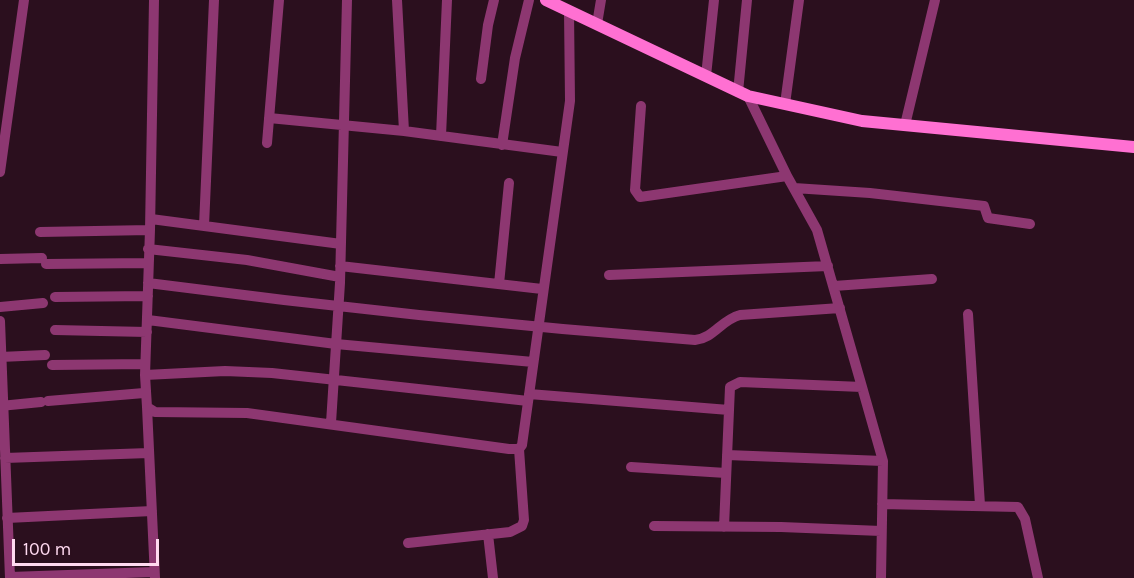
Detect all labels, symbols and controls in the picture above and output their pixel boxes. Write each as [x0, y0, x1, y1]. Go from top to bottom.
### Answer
scale bar [15, 527, 162, 565]
text: 100 m [23, 538, 71, 560]

